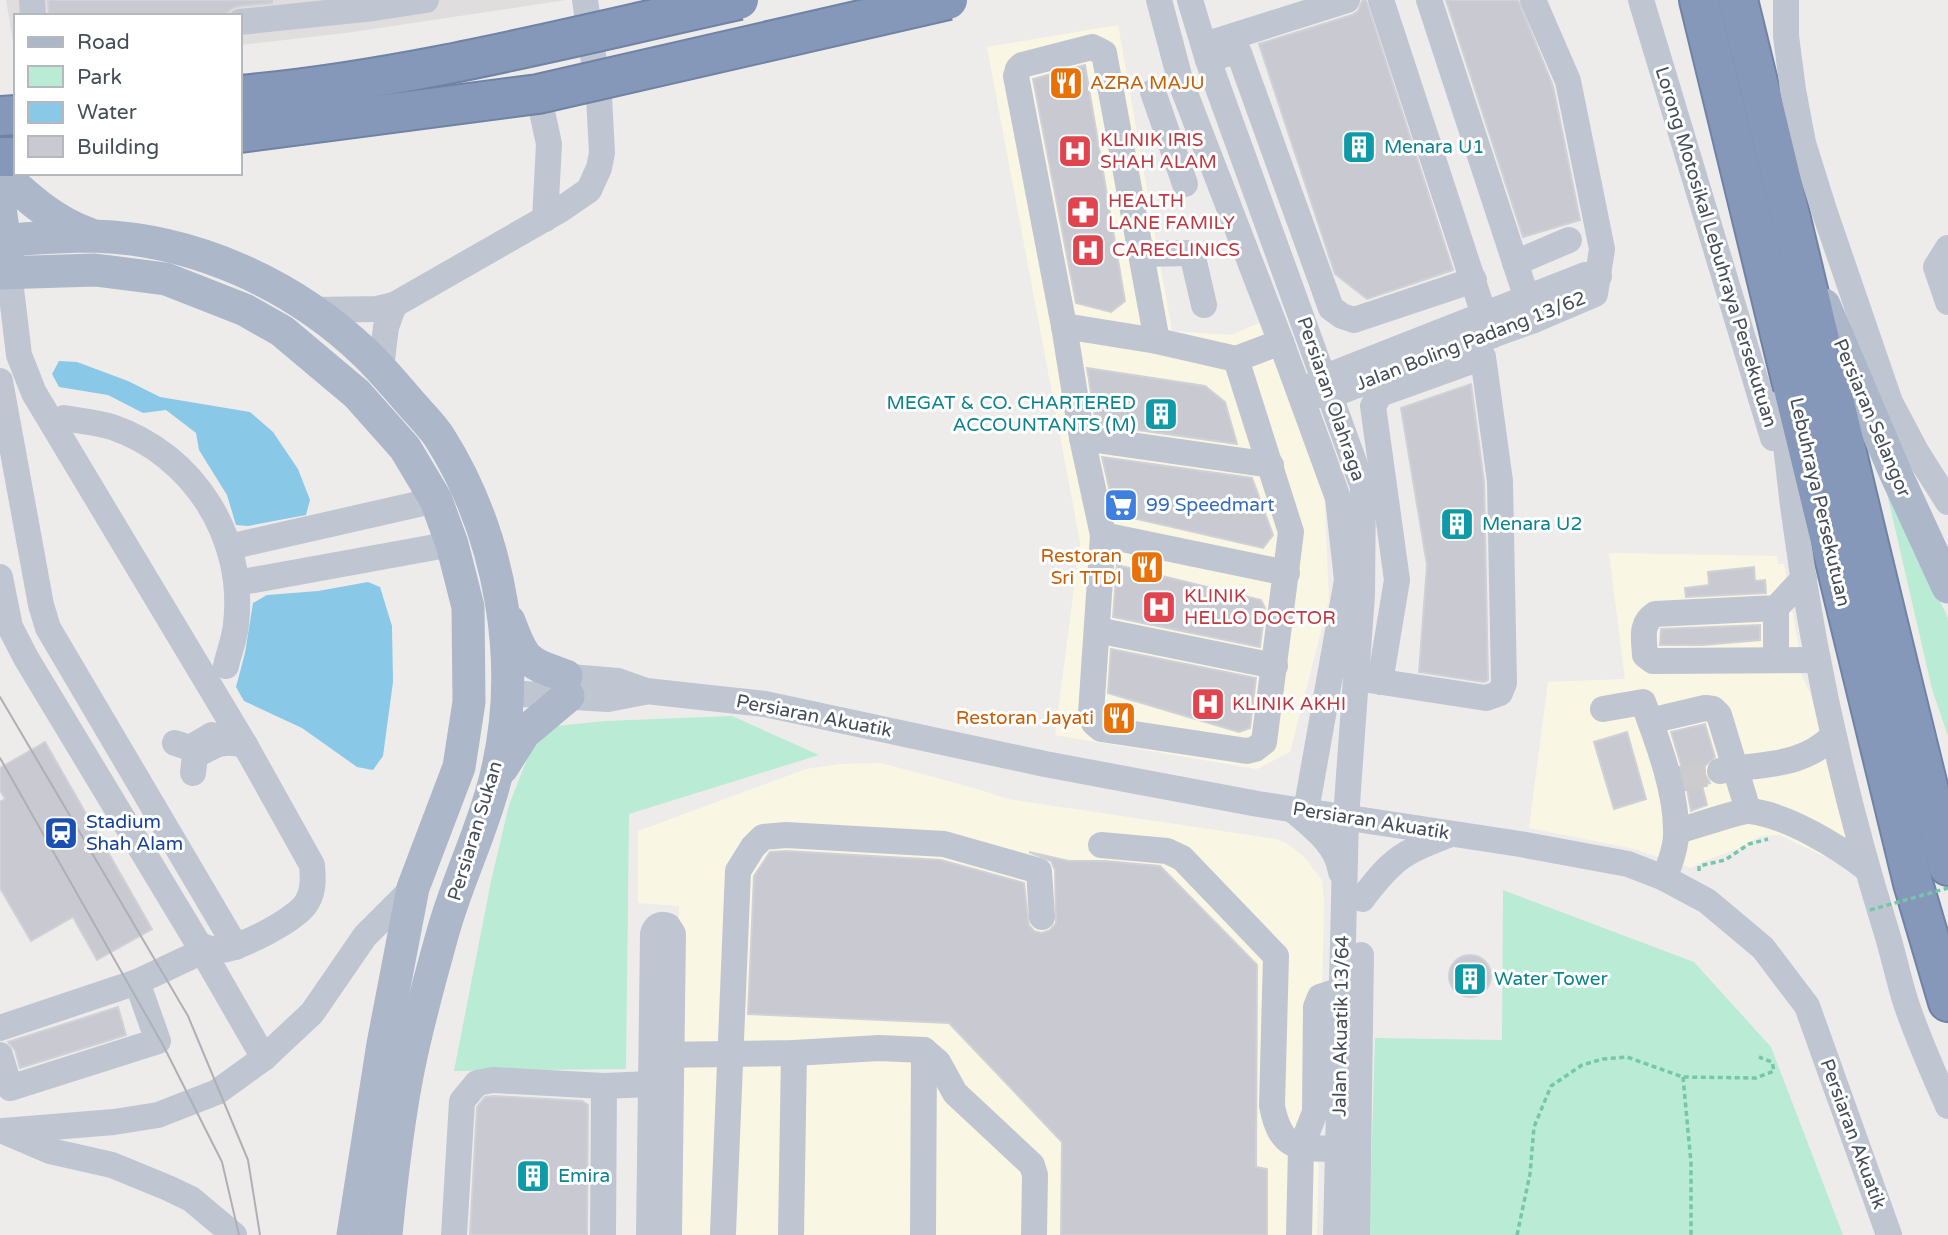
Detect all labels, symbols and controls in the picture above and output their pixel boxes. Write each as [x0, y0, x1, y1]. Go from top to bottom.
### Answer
legend [14, 14, 242, 175]
text: Road [77, 30, 130, 55]
restaurant icon: AZRA MAJU [1047, 64, 1085, 102]
street label: Lorong Motosikal Lebuhraya Persekutuan [1651, 64, 1781, 430]
text: Park [77, 65, 122, 90]
place label: AZRA MAJU [1090, 72, 1205, 94]
text: Water [77, 100, 137, 125]
building icon: Menara U1 [1340, 128, 1378, 166]
place label: KLINIK IRIS SHAH ALAM [1100, 129, 1217, 173]
hospital icon: KLINIK IRIS SHAH ALAM [1056, 132, 1094, 170]
text: Building [77, 135, 159, 160]
place label: Menara U1 [1384, 136, 1484, 158]
place label: HEALTH LANE FAMILY [1108, 190, 1235, 234]
pharmacy icon: HEALTH LANE FAMILY [1064, 193, 1102, 231]
hospital icon: CARECLINICS [1069, 231, 1107, 269]
place label: CARECLINICS [1112, 239, 1240, 261]
street label: Jalan Boling Padang 13/62 [1353, 287, 1589, 395]
street label: Persiaran Olahraga [1293, 314, 1369, 484]
street label: Persiaran Selangor [1829, 336, 1916, 501]
place label: MEGAT & CO. CHARTERED ACCOUNTANTS (M) [886, 392, 1136, 436]
building icon: MEGAT & CO. CHARTERED ACCOUNTANTS (M) [1142, 395, 1180, 433]
street label: Lebuhraya Persekutuan [1785, 395, 1855, 609]
supermarket icon: 99 Speedmart [1102, 486, 1140, 524]
place label: 99 Speedmart [1146, 494, 1275, 516]
building icon: Menara U2 [1438, 505, 1476, 543]
place label: Menara U2 [1482, 513, 1582, 535]
place label: Restoran Sri TTDI [1040, 545, 1122, 589]
restaurant icon: Restoran Sri TTDI [1128, 548, 1166, 586]
place label: KLINIK HELLO DOCTOR [1184, 585, 1336, 629]
hospital icon: KLINIK HELLO DOCTOR [1140, 588, 1178, 626]
hospital icon: KLINIK AKHI [1189, 685, 1227, 723]
street label: Persiaran Akuatik [734, 690, 894, 742]
place label: KLINIK AKHI [1232, 693, 1346, 715]
restaurant icon: Restoran Jayati [1100, 699, 1138, 737]
place label: Restoran Jayati [956, 707, 1094, 729]
street label: Persiaran Sukan [443, 758, 507, 904]
street label: Persiaran Akuatik [1291, 798, 1451, 844]
place label: Stadium Shah Alam [86, 811, 183, 855]
station icon: Stadium Shah Alam [42, 814, 80, 852]
street label: Jalan Akuatik 13/64 [1328, 935, 1354, 1117]
building icon: Water Tower [1451, 960, 1489, 998]
place label: Water Tower [1494, 968, 1608, 990]
street label: Persiaran Akuatik [1816, 1056, 1890, 1212]
building icon: Emira [514, 1157, 552, 1195]
place label: Emira [558, 1165, 610, 1187]

